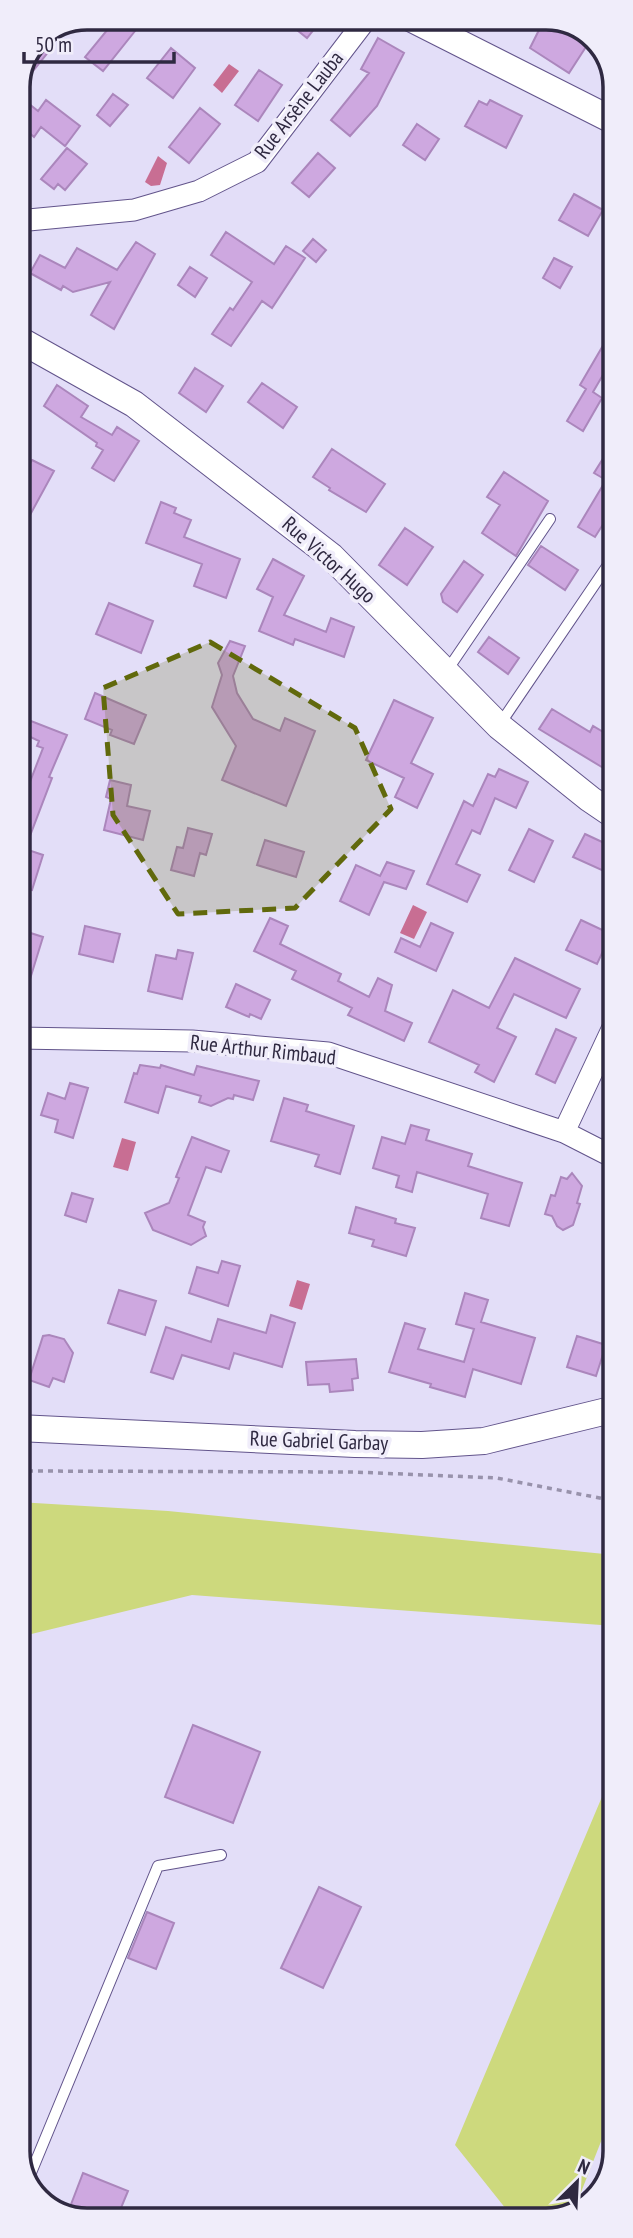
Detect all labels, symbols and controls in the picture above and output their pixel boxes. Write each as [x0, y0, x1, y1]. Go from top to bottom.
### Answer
scale bar [24, 21, 175, 65]
text: 50 m [35, 31, 72, 58]
street label: Rue Arsène Lauba [248, 46, 349, 164]
street label: Rue Victor Hugo [277, 510, 382, 609]
street label: Rue Arthur Rimbaud [189, 1028, 337, 1071]
street label: Rue Gabriel Garbay [249, 1425, 389, 1456]
north arrow [542, 2147, 612, 2217]
text: N [574, 2153, 593, 2180]

